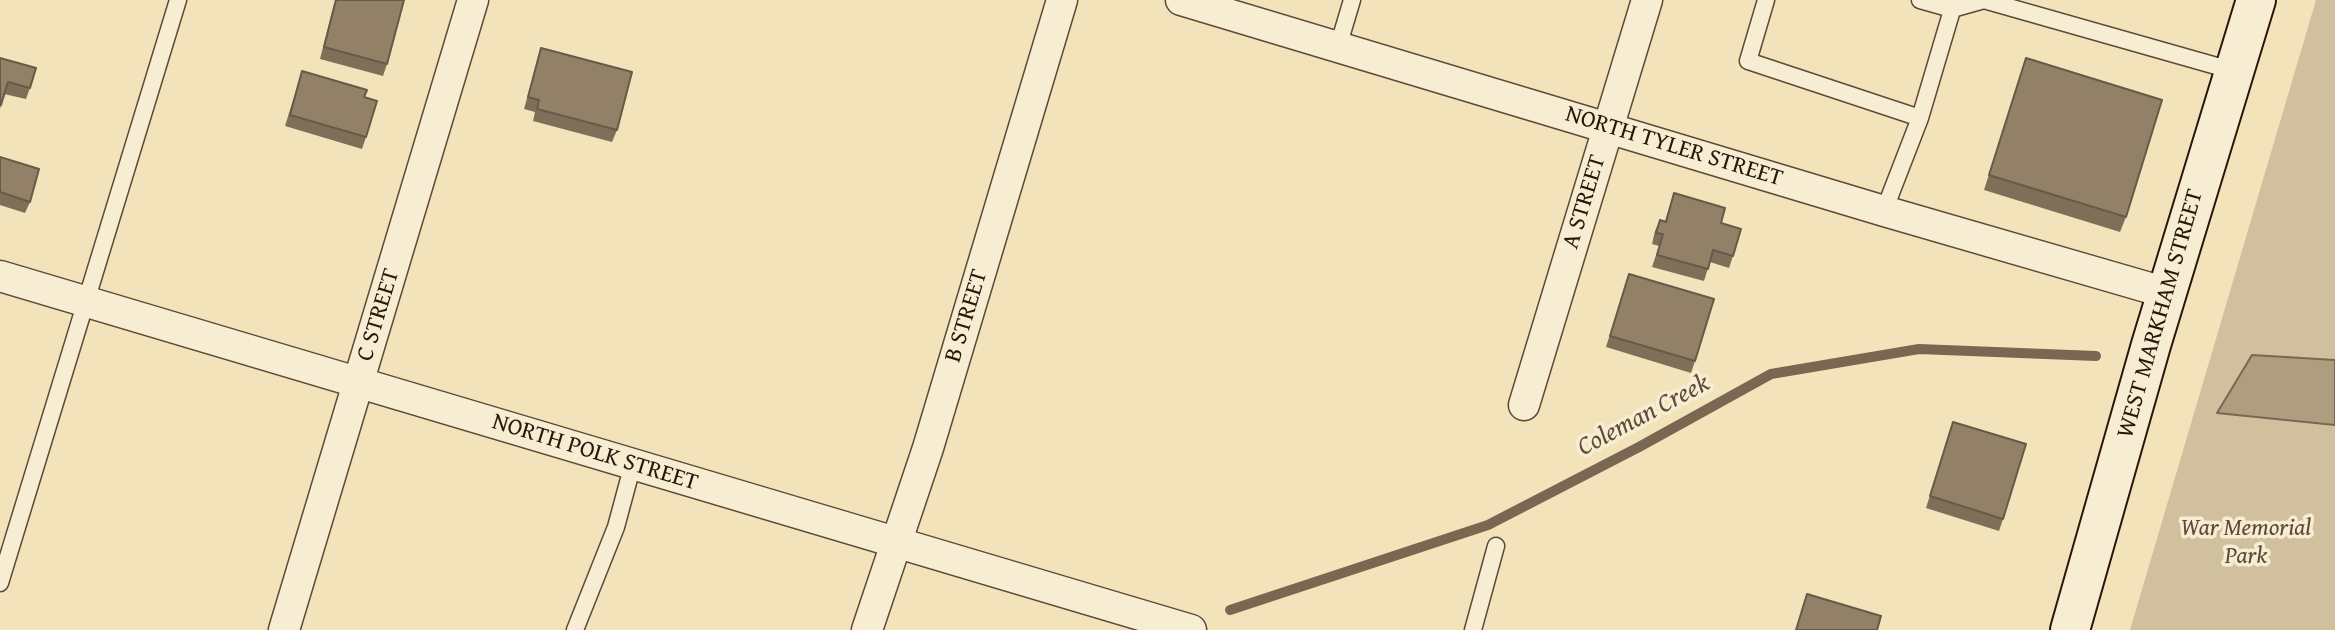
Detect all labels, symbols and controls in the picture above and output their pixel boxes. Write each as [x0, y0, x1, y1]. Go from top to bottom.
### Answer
street label: NORTH TYLER STREET [1562, 100, 1786, 194]
street label: A STREET [1557, 152, 1613, 252]
street label: WEST MARKHAM STREET [2112, 186, 2210, 442]
street label: C STREET [351, 265, 407, 365]
street label: B STREET [939, 266, 995, 366]
water label: Coleman Creek [1573, 368, 1715, 464]
street label: NORTH POLK STREET [489, 408, 701, 498]
park label: War Memorial Park [2181, 515, 2311, 571]

